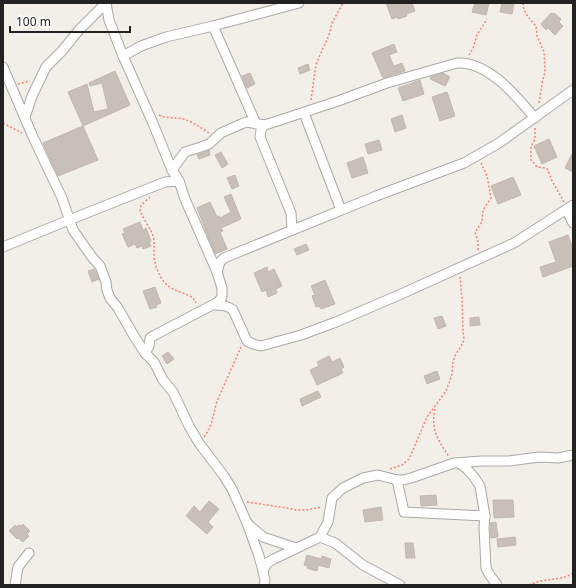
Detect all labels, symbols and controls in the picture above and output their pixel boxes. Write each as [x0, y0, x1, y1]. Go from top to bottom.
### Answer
scale bar [10, 8, 130, 34]
text: 100 m [16, 13, 51, 30]

